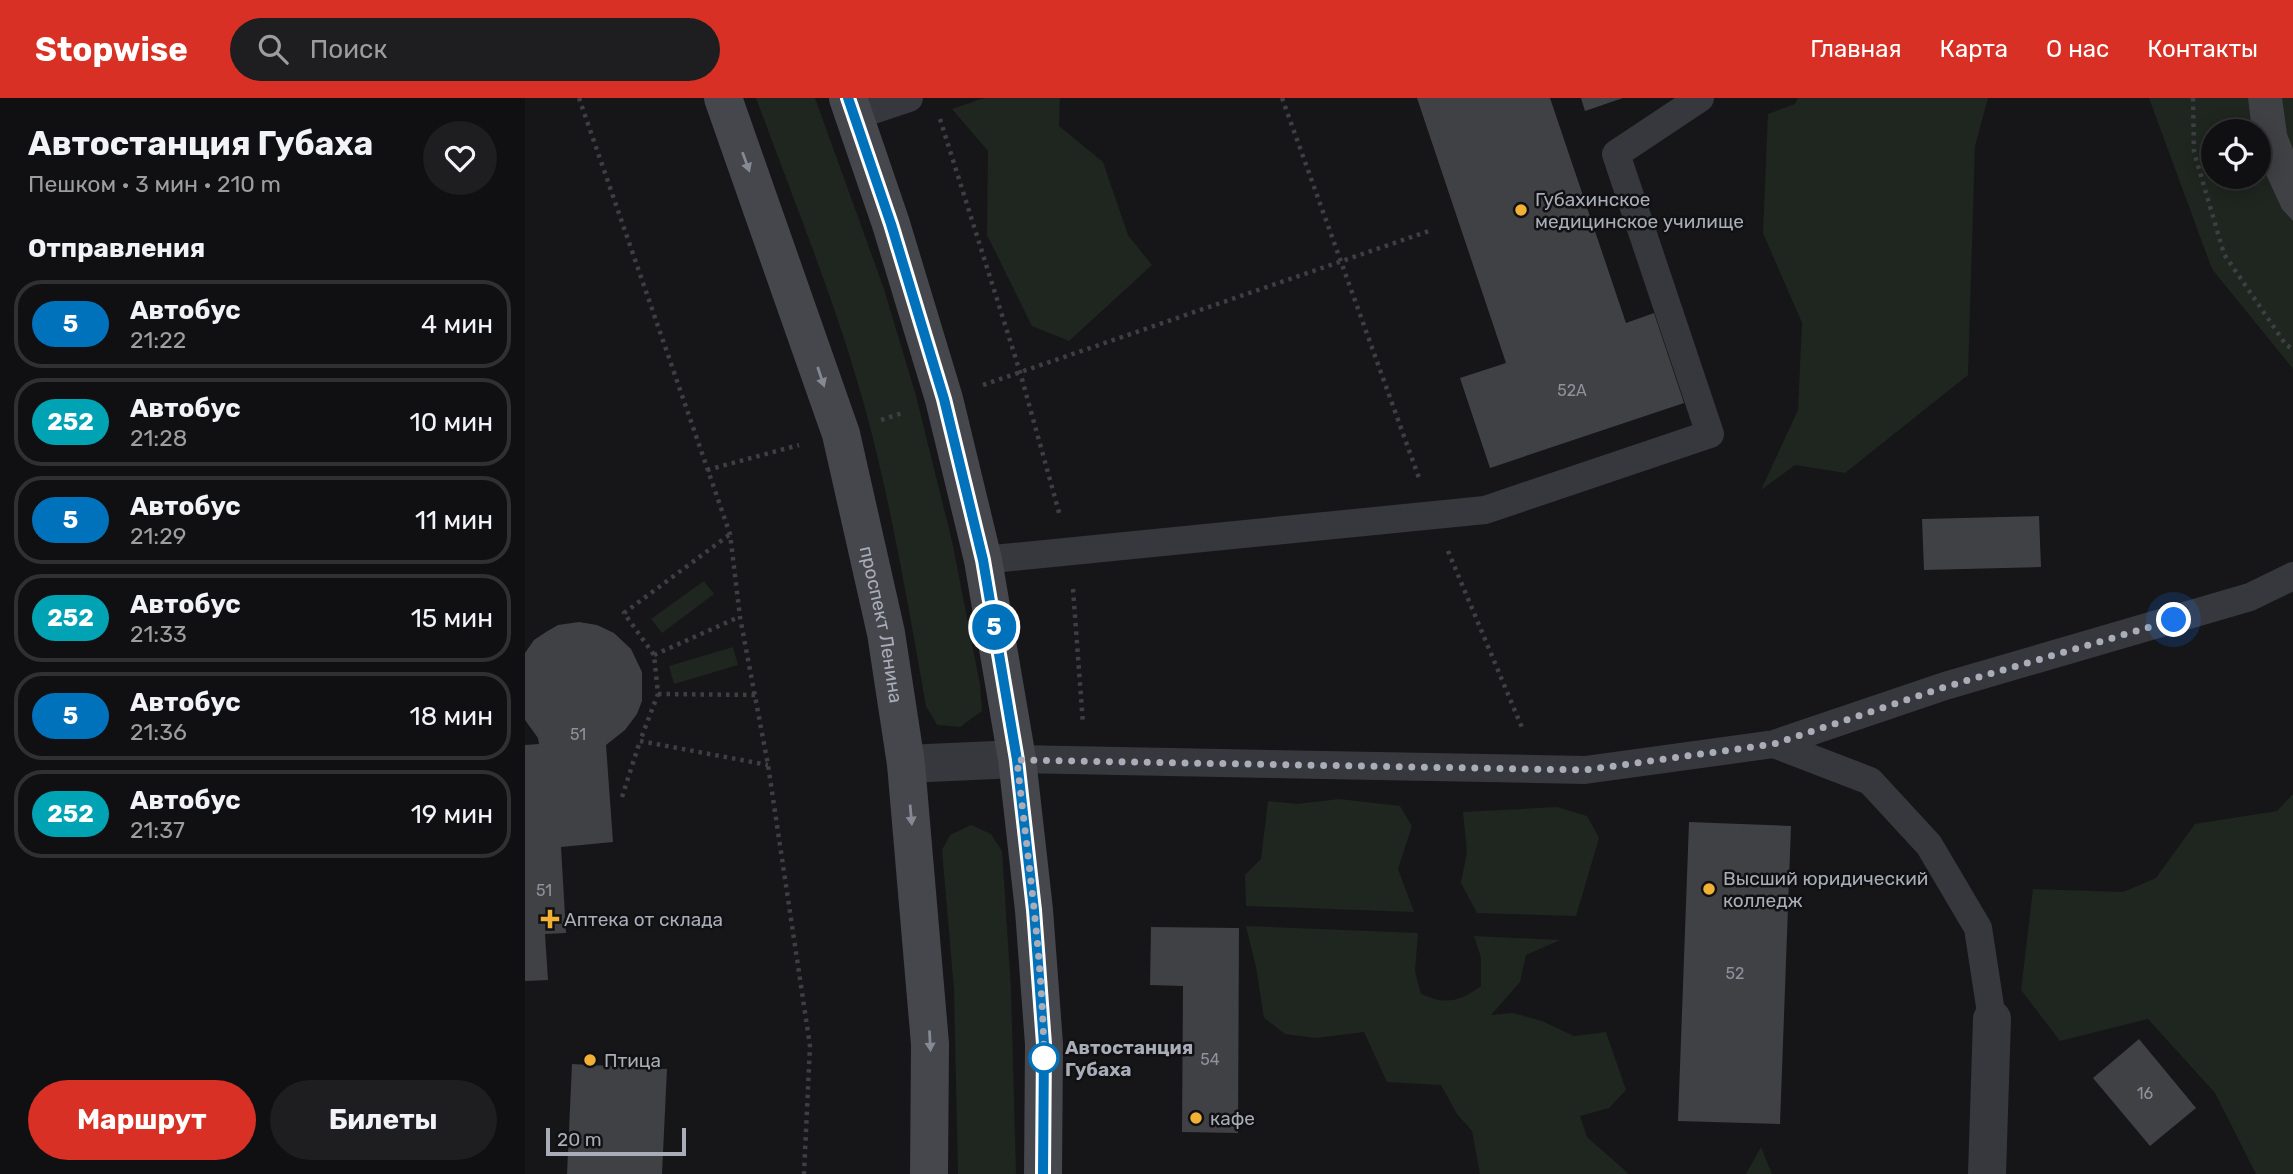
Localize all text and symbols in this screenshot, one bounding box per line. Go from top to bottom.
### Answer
search box [230,18,720,81]
text: Stopwise [35,30,188,69]
icon: search [254,30,292,68]
text: Поиск [310,34,387,65]
text: Главная [1810,35,1902,63]
text: Карта [1940,35,2008,63]
text: О нас [2046,35,2109,63]
text: Контакты [2147,35,2258,63]
map controls [2201,119,2271,189]
button: locate [2201,119,2271,189]
button: heart [423,121,497,195]
text: Автостанция Губаха [28,124,373,163]
one-way arrow [741,152,752,173]
text: Пешком · 3 мин · 210 m [28,170,281,198]
place label: Губахинское медицинское училище [1535,188,1744,233]
marker: Губахинское медицинское училище [1513,202,1529,218]
text: Отправления [28,233,205,264]
text: Автобус [130,295,241,326]
text: 4 мин [421,309,493,340]
text: 5 [63,310,78,338]
text: 21:22 [130,326,186,354]
one-way arrow [816,366,827,387]
house number: 52А [1557,381,1587,400]
text: Автобус [130,393,241,424]
text: 10 мин [410,407,493,438]
text: 252 [47,408,94,436]
text: 21:28 [130,424,187,452]
text: Автобус [130,491,241,522]
text: 11 мин [415,505,493,536]
text: 5 [63,506,78,534]
text: 21:29 [130,522,186,550]
street label: проспект Ленина [855,544,908,705]
text: Автобус [130,589,241,620]
your location [2156,602,2191,637]
text: 15 мин [411,603,493,634]
text: 252 [47,604,94,632]
line badge: 5 [971,604,1017,650]
text: 5 [986,613,1002,641]
text: 21:33 [130,620,187,648]
text: Автобус [130,687,241,718]
text: 18 мин [410,701,493,732]
text: 5 [63,702,78,730]
text: 21:36 [130,718,187,746]
house number: 51 [570,725,586,744]
text: Автобус [130,785,241,816]
text: 19 мин [411,799,493,830]
text: 252 [47,800,94,828]
one-way arrow [906,804,917,826]
text: 21:37 [130,816,185,844]
place label: Высший юридический колледж [1723,867,1928,912]
house number: 51 [536,881,552,900]
marker: Высший юридический колледж [1701,881,1717,897]
place label: Аптека от склада [564,908,723,931]
marker: Аптека от склада [542,911,558,927]
house number: 52 [1726,964,1744,983]
one-way arrow [924,1031,935,1053]
place label: Автостанция Губаха [1065,1036,1193,1081]
marker: Автостанция Губаха [1029,1043,1059,1073]
place label: Птица [604,1049,661,1072]
house number: 54 [1200,1050,1220,1069]
marker: Птица [582,1052,598,1068]
button: Маршрут [28,1080,256,1160]
button: Билеты [270,1080,497,1160]
house number: 16 [2137,1084,2154,1103]
place label: кафе [1210,1107,1255,1130]
marker: кафе [1188,1110,1204,1126]
scale bar [546,1125,686,1157]
text: 20 m [557,1128,602,1151]

